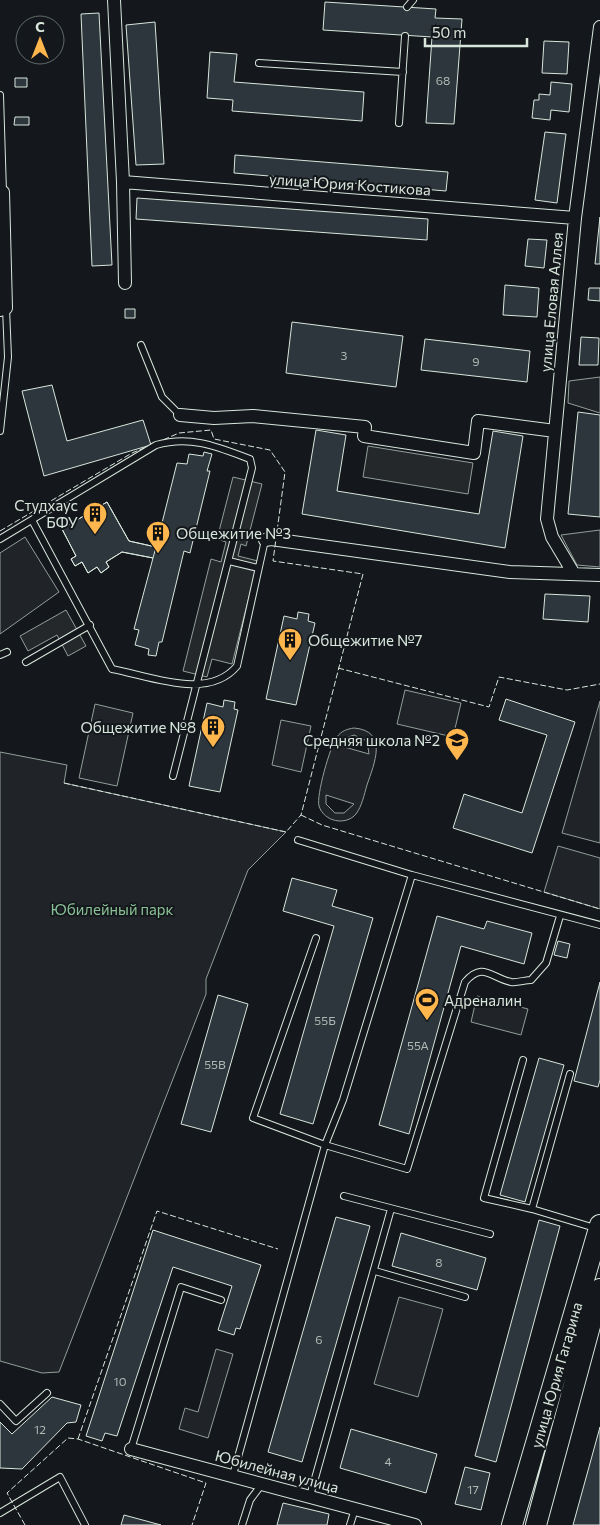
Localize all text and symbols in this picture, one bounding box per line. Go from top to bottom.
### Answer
north arrow [15,15,65,65]
scale bar [425,15,528,47]
text: С [35,18,45,35]
text: 50 m [432,23,466,41]
house number: 68 [436,73,450,87]
street label: улица Юрия Костикова [268,169,432,199]
street label: улица Еловая Аллея [536,231,566,373]
house number: 3 [341,348,348,362]
house number: 9 [472,354,480,368]
place label: Студхаус БФУ [14,496,78,531]
building icon: Студхаус БФУ [82,501,108,535]
building icon: Общежитие №3 [145,520,171,554]
place label: Общежитие №3 [176,524,291,542]
building icon: Общежитие №7 [277,627,303,661]
place label: Общежитие №7 [308,631,422,649]
building icon: Общежитие №8 [200,714,226,748]
place label: Общежитие №8 [80,718,196,736]
school or university icon: Средняя школа №2 [444,727,470,761]
place label: Средняя школа №2 [303,731,440,749]
park label: Юбилейный парк [50,900,174,918]
sports icon: Адреналин [414,987,440,1021]
place label: Адреналин [444,991,522,1009]
house number: 55Б [314,1013,336,1027]
house number: 55А [407,1038,429,1052]
house number: 55В [204,1057,226,1071]
house number: 8 [435,1255,443,1269]
street label: улица Юрия Гагарина [526,1300,586,1450]
house number: 6 [315,1332,323,1346]
house number: 10 [114,1374,127,1388]
house number: 12 [34,1422,46,1436]
street label: Юбилейная улица [213,1446,341,1496]
house number: 4 [384,1454,392,1468]
house number: 17 [467,1482,479,1496]

